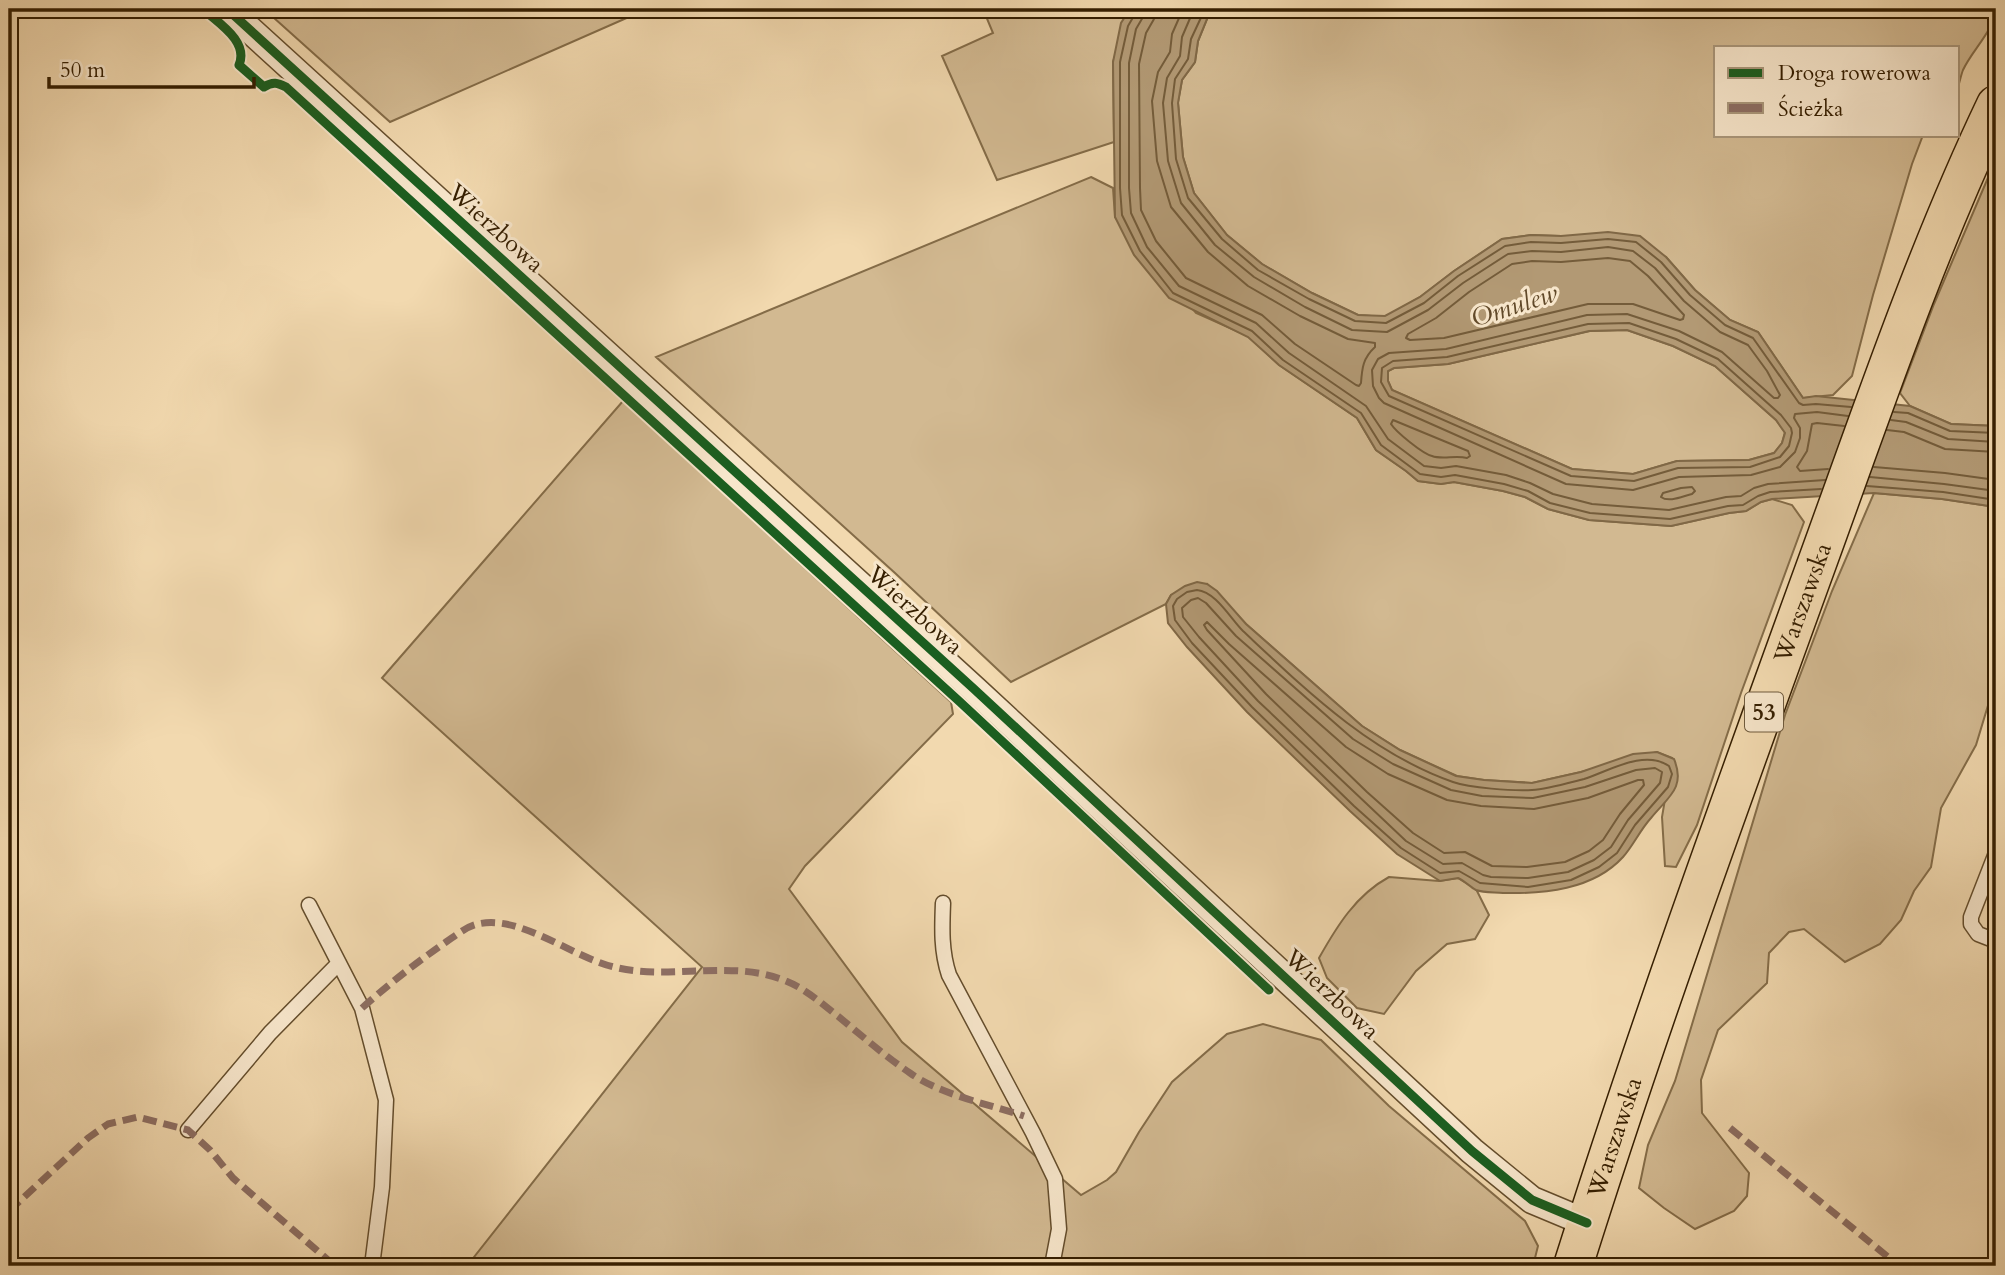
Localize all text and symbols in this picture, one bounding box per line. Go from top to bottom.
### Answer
scale bar [49,46,254,90]
legend [1714,46,1960,136]
text: 50 m [60,56,105,85]
text: Droga rowerowa [1778,59,1931,88]
text: Ścieżka [1778,94,1843,124]
street label: Wierzbowa [440,176,551,281]
water label: Omulew [1466,275,1563,336]
street label: Warszawska [1766,538,1840,668]
street label: Wierzbowa [859,558,970,663]
road number: 53 [1745,692,1783,732]
street label: Wierzbowa [1276,941,1387,1047]
street label: Warszawska [1579,1072,1651,1203]

